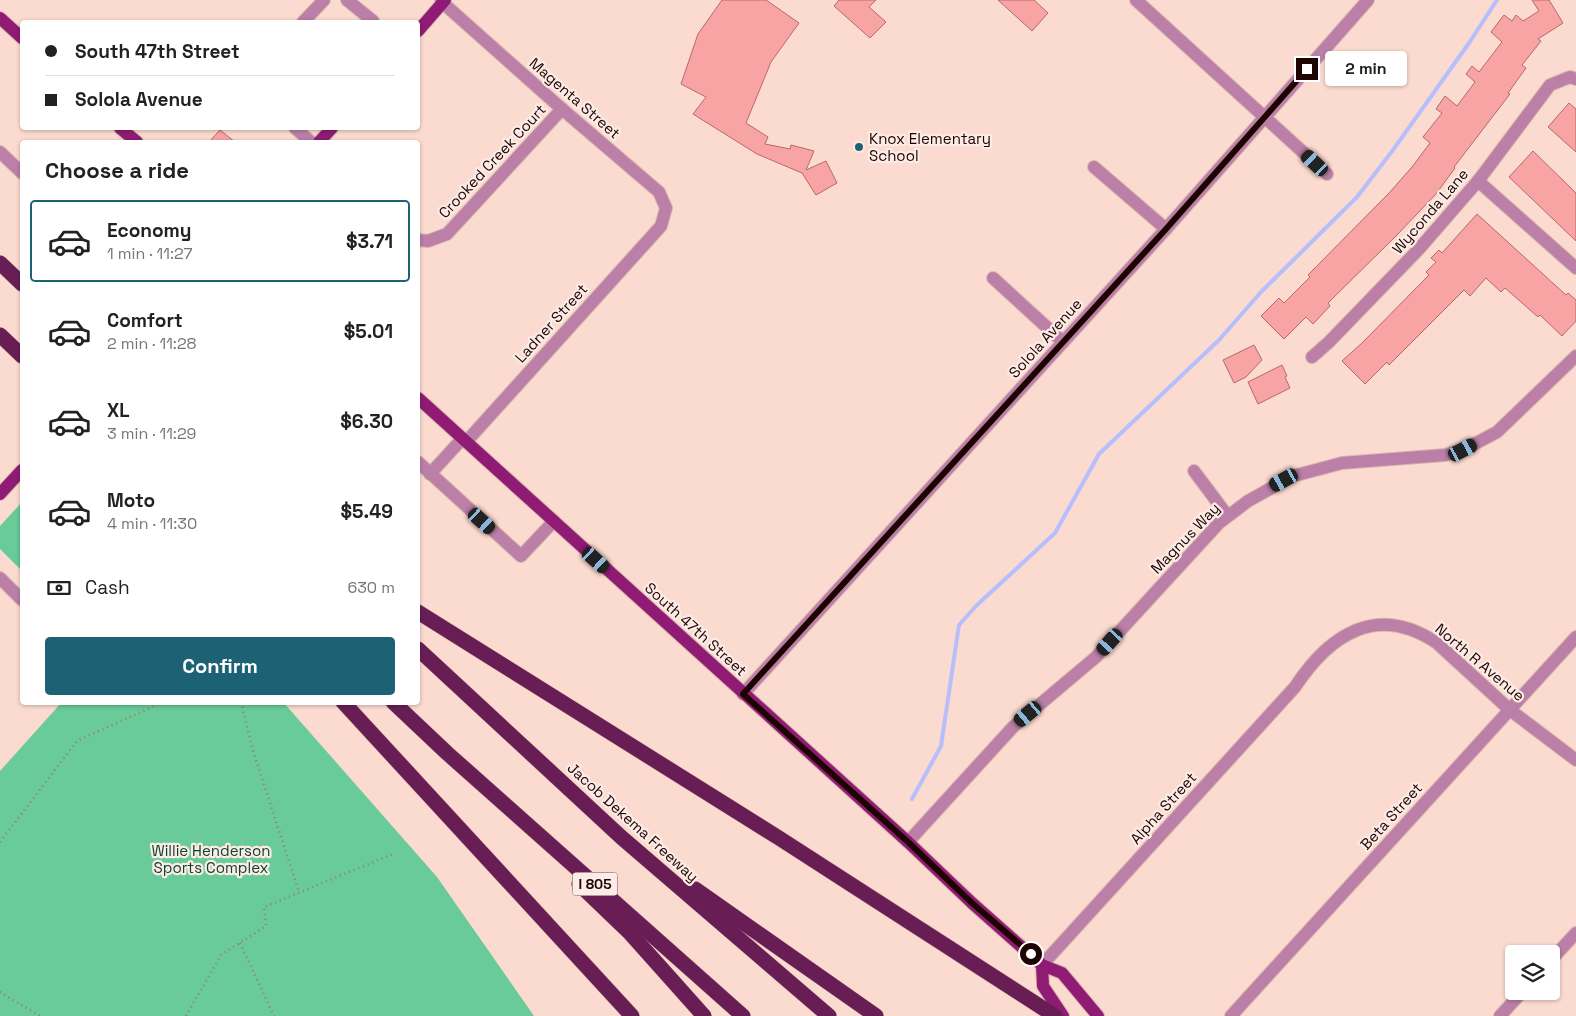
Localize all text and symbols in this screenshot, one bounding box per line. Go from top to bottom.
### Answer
text: South 47th Street [75,39,240,64]
callout: 2 min [1324,52,1407,86]
street label: Magenta Street [526,53,624,143]
route end [1296,58,1318,80]
text: 2 min [1345,58,1387,79]
text: Solola Avenue [75,87,203,112]
street label: Crooked Creek Court [434,100,550,222]
place label: Knox Elementary School [869,129,991,165]
marker: Knox Elementary School [853,141,865,153]
car [1298,147,1331,179]
text: Choose a ride [45,156,189,184]
street label: Wyconda Lane [1388,164,1472,258]
text: Economy [107,218,191,243]
icon: car [47,219,92,264]
text: $3.71 [346,229,393,254]
text: 1 min · 11:27 [107,243,192,264]
street label: Ladner Street [511,280,591,366]
street label: Solola Avenue [1004,294,1086,382]
text: Comfort [107,308,183,333]
icon: car [47,309,92,354]
text: $5.01 [344,319,393,344]
text: 2 min · 11:28 [107,333,197,354]
text: XL [107,398,130,423]
icon: car [47,399,92,444]
text: $6.30 [340,409,393,434]
text: 3 min · 11:29 [107,423,196,444]
car [1446,436,1479,464]
car [1267,466,1300,494]
text: Moto [107,488,155,513]
icon: car [47,489,92,534]
street label: Magnus Way [1146,498,1224,578]
text: $5.49 [341,499,393,524]
car [465,505,498,537]
text: 4 min · 11:30 [107,513,197,534]
car [579,544,612,576]
icon: cash [45,574,73,602]
text: Cash [85,575,130,600]
text: 630 m [347,577,395,598]
street label: South 47th Street [641,578,751,680]
street label: North R Avenue [1431,619,1529,705]
car [1094,626,1125,658]
button: Confirm [45,637,395,695]
car [1011,699,1044,729]
street label: Jacob Dekema Freeway [563,758,703,886]
street label: Alpha Street [1126,768,1200,848]
street label: Beta Street [1356,778,1426,853]
park label: Willie Henderson Sports Complex [152,841,270,877]
road number: I 805 [572,872,618,896]
route start [1020,943,1042,965]
map controls [1505,945,1560,1000]
button: layers [1505,945,1560,1000]

